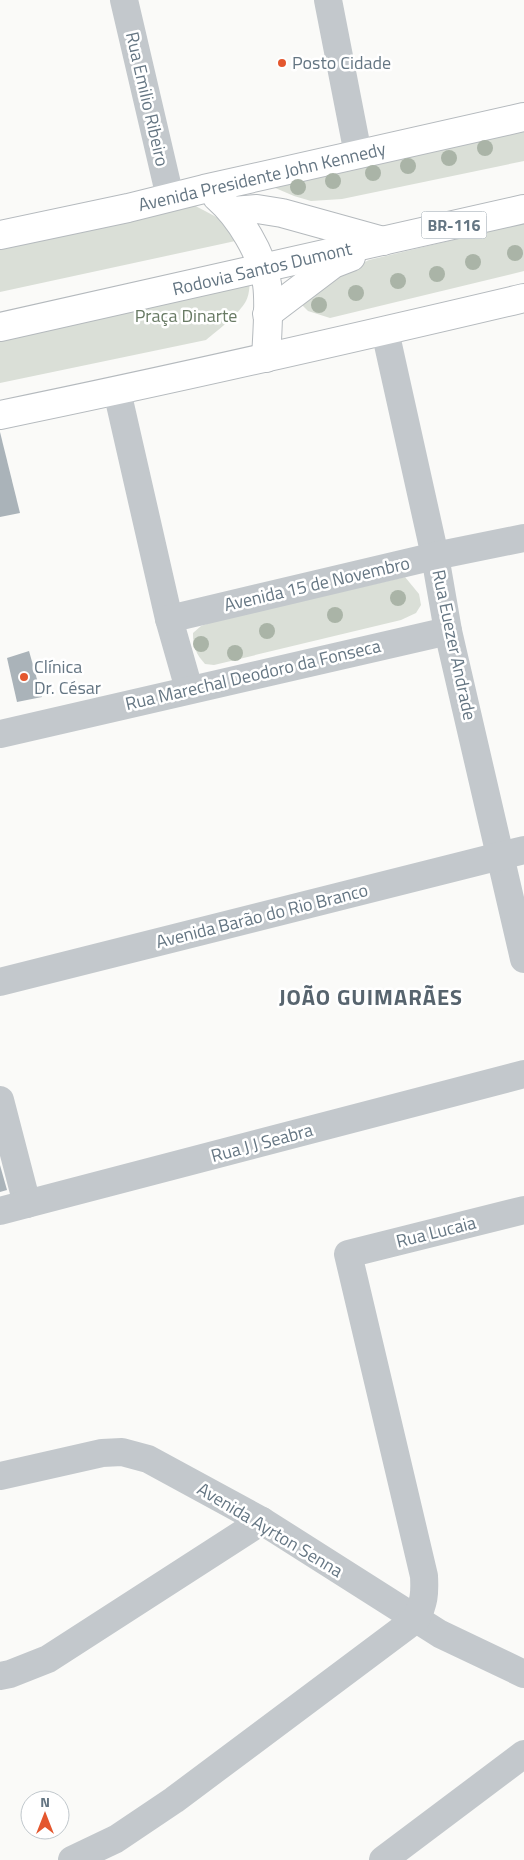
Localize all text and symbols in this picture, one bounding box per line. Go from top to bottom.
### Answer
street label: Rua Emilio Ribeiro [119,29,176,169]
place label: Posto Cidade [292,49,391,76]
marker: Posto Cidade [276,57,288,69]
street label: Avenida Presidente John Kennedy [135,135,389,218]
road number: BR-116 [422,212,486,238]
street label: Rodovia Santos Dumont [170,235,355,302]
park label: Praça Dinarte [135,302,237,329]
street label: Avenida 15 de Novembro [221,549,412,618]
street label: Rua Euezer Andrade [425,567,484,723]
street label: Rua Marechal Deodoro da Fonseca [123,632,383,717]
place label: Clínica Dr. César [34,653,101,701]
marker: Clínica Dr. César [18,671,30,683]
street label: Avenida Barão do Rio Branco [153,876,371,955]
district label: JOÃO GUIMARÃES [279,980,463,1014]
street label: Rua J J Seabra [208,1116,316,1169]
street label: Rua Lucaia [393,1209,479,1254]
street label: Avenida Ayrton Senna [192,1475,348,1584]
north arrow [20,1790,70,1840]
text: N [40,1791,50,1812]

